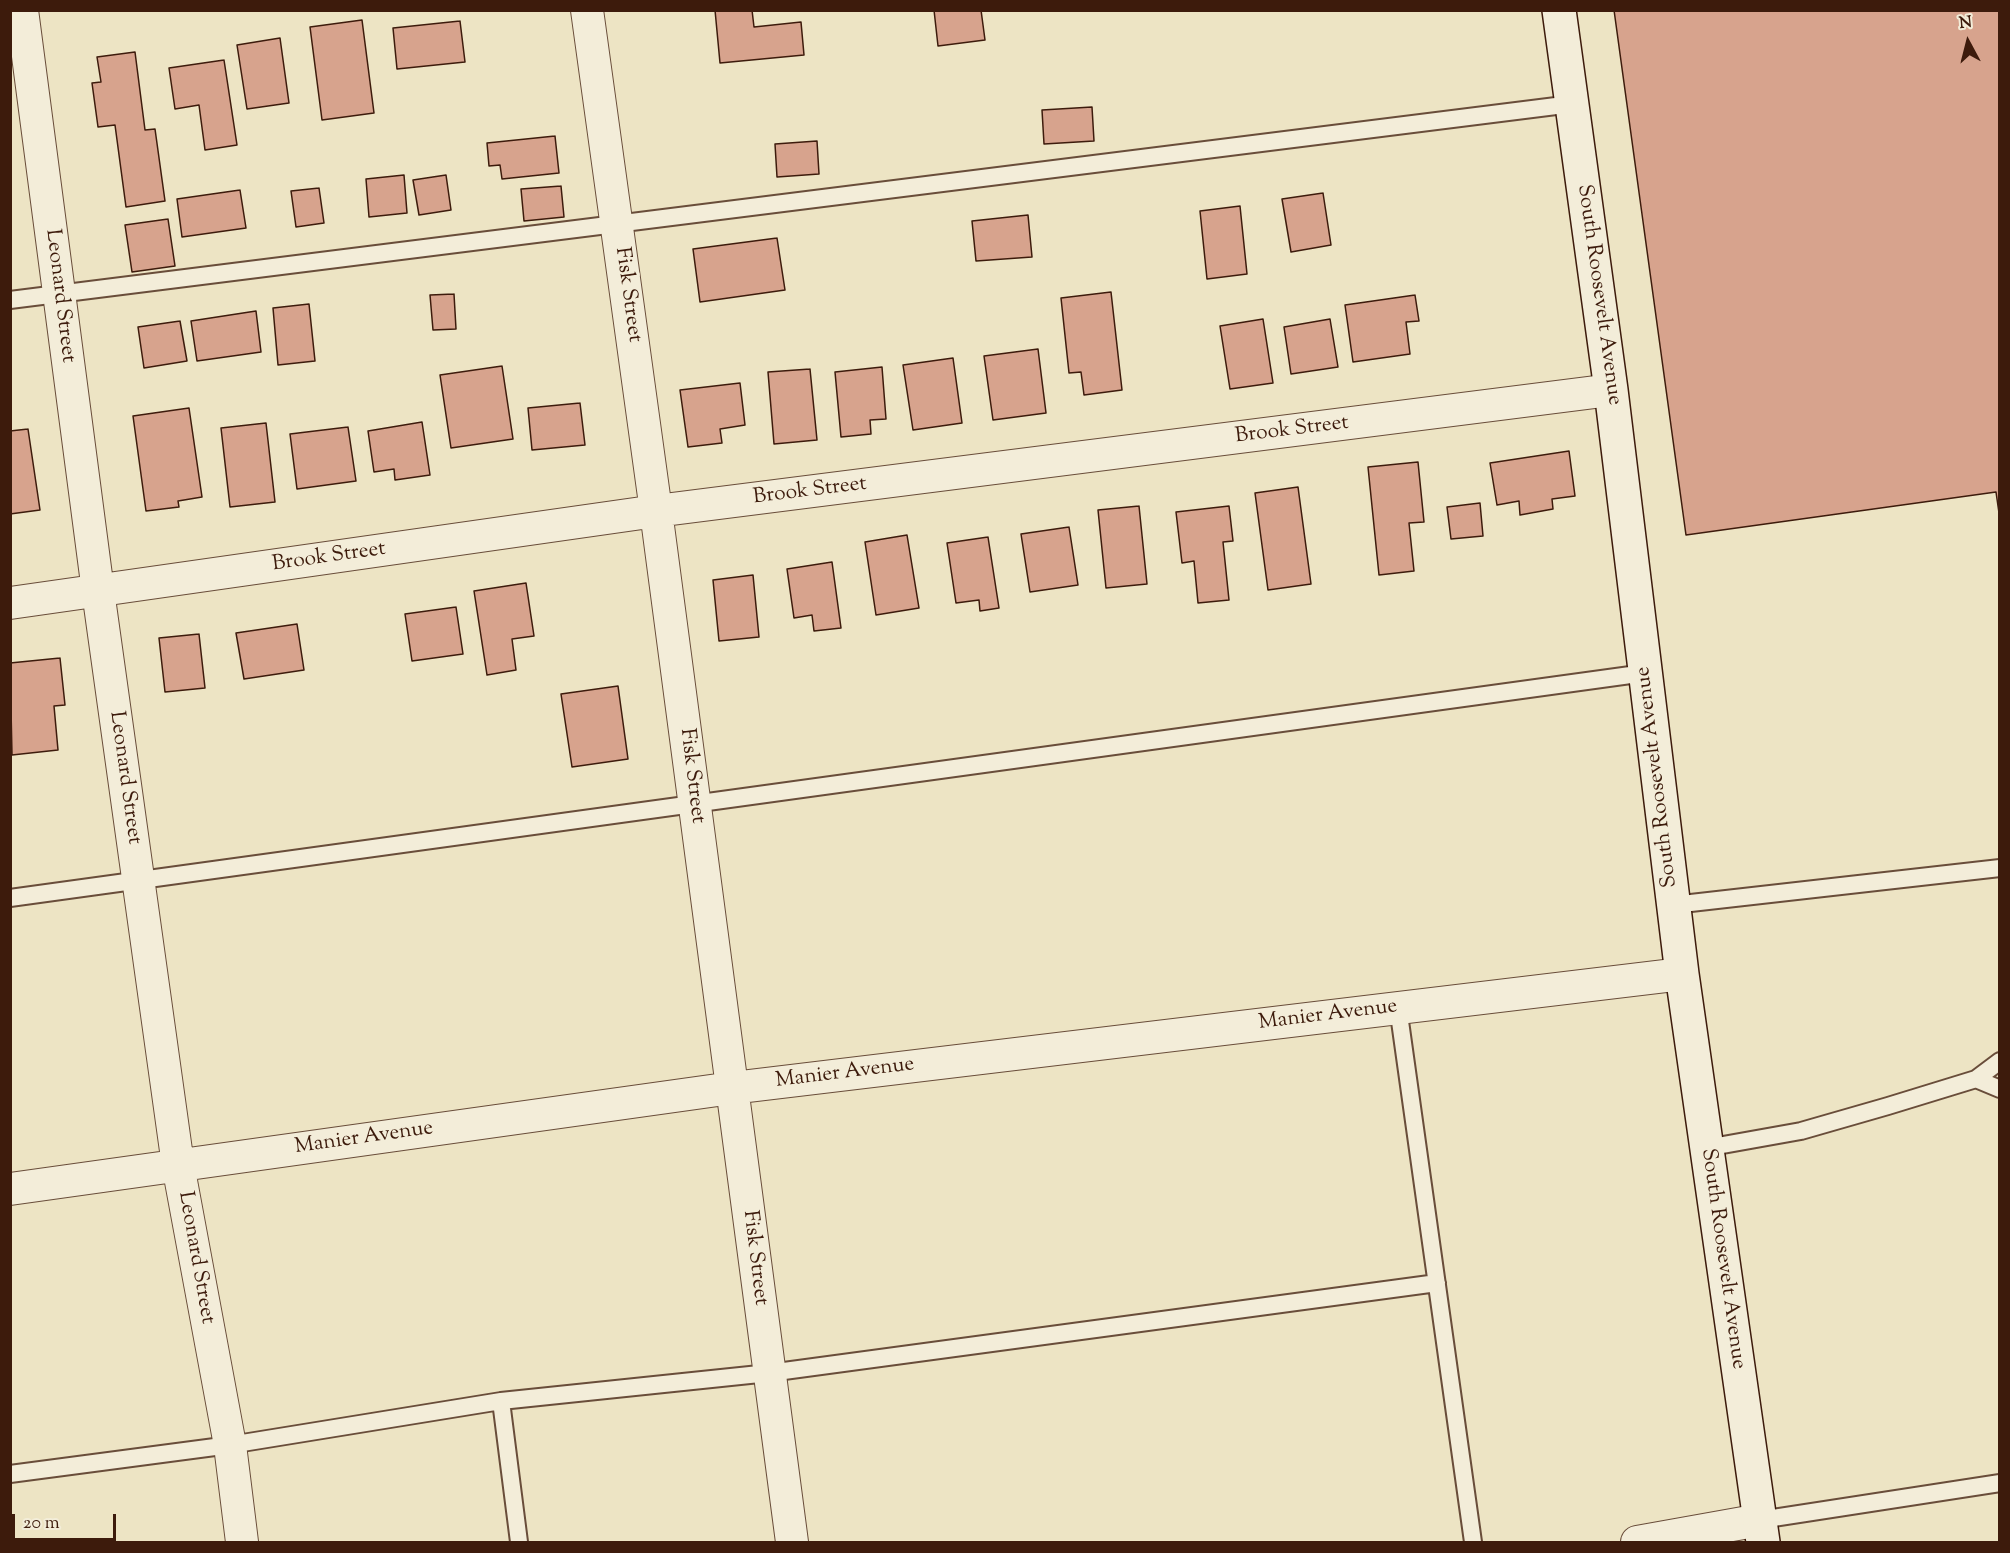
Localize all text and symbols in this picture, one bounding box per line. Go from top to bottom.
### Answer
text: N [1958,11,1973,36]
north arrow [1938,12,1998,72]
street label: South Roosevelt Avenue [1570,183,1626,407]
street label: Leonard Street [38,228,80,364]
street label: Fisk Street [608,246,646,344]
street label: Brook Street [1234,412,1350,450]
street label: Brook Street [752,473,868,511]
street label: Brook Street [271,538,387,578]
street label: South Roosevelt Avenue [1632,665,1684,889]
street label: Leonard Street [102,710,146,846]
street label: Fisk Street [673,727,709,825]
street label: Manier Avenue [1257,995,1399,1037]
street label: Manier Avenue [774,1053,916,1095]
street label: Manier Avenue [293,1117,435,1161]
street label: South Roosevelt Avenue [1694,1147,1750,1371]
street label: Leonard Street [171,1190,219,1326]
street label: Fisk Street [736,1209,772,1307]
scale bar [15,1502,118,1540]
text: 20 m [23,1511,60,1537]

